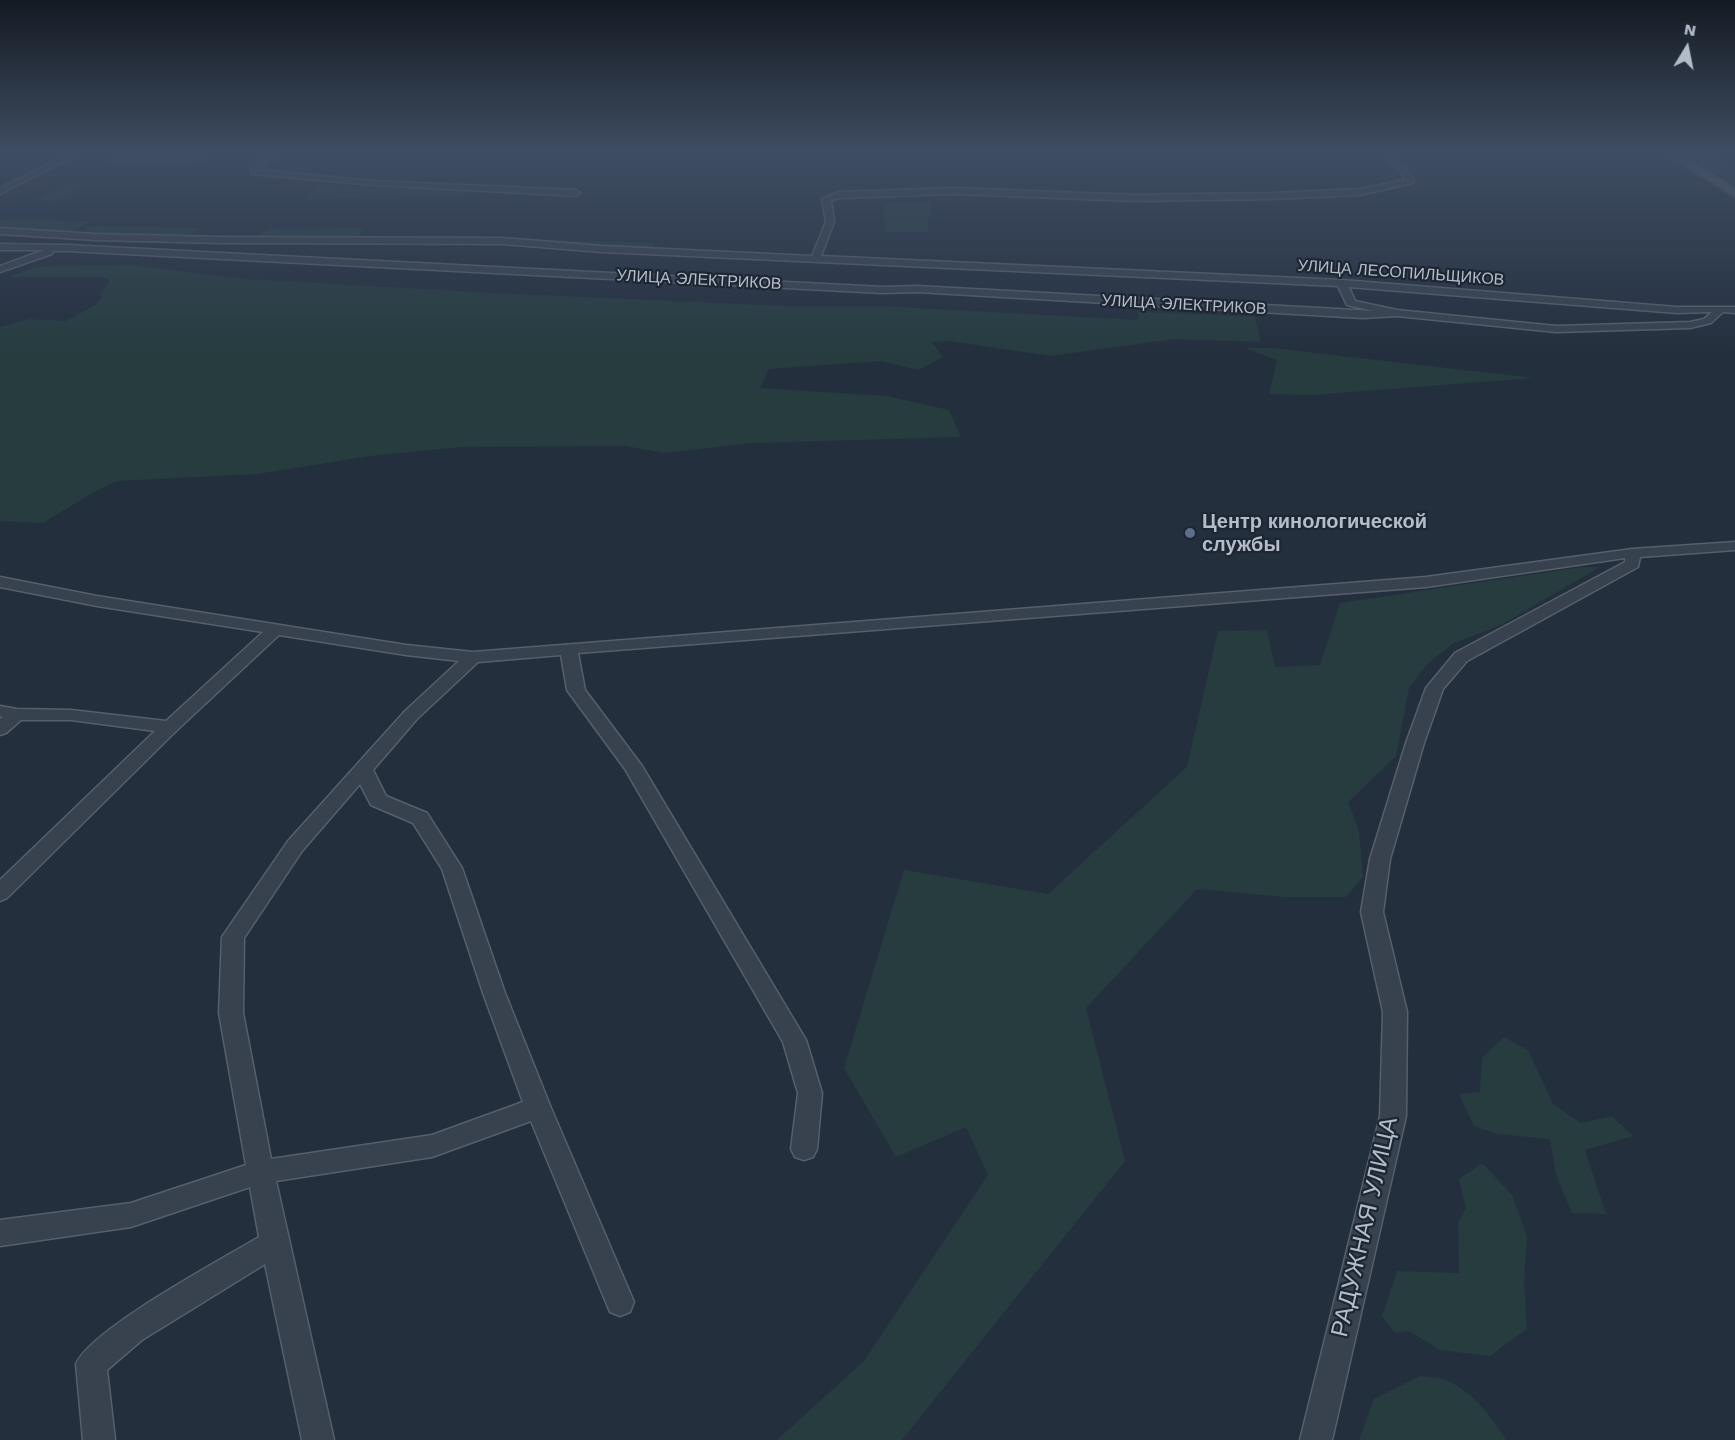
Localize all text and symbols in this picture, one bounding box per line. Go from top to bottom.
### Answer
north arrow [1657,18,1717,78]
text: N [1683,19,1698,40]
street label: УЛИЦА ЛЕСОПИЛЬЩИКОВ [1297,256,1505,290]
street label: УЛИЦА ЭЛЕКТРИКОВ [616,266,782,294]
street label: УЛИЦА ЭЛЕКТРИКОВ [1101,291,1267,319]
place label: Центр кинологической службы [1202,510,1427,557]
marker: Центр кинологической службы [1183,526,1197,540]
street label: РАДУЖНАЯ УЛИЦА [1326,1114,1404,1340]

